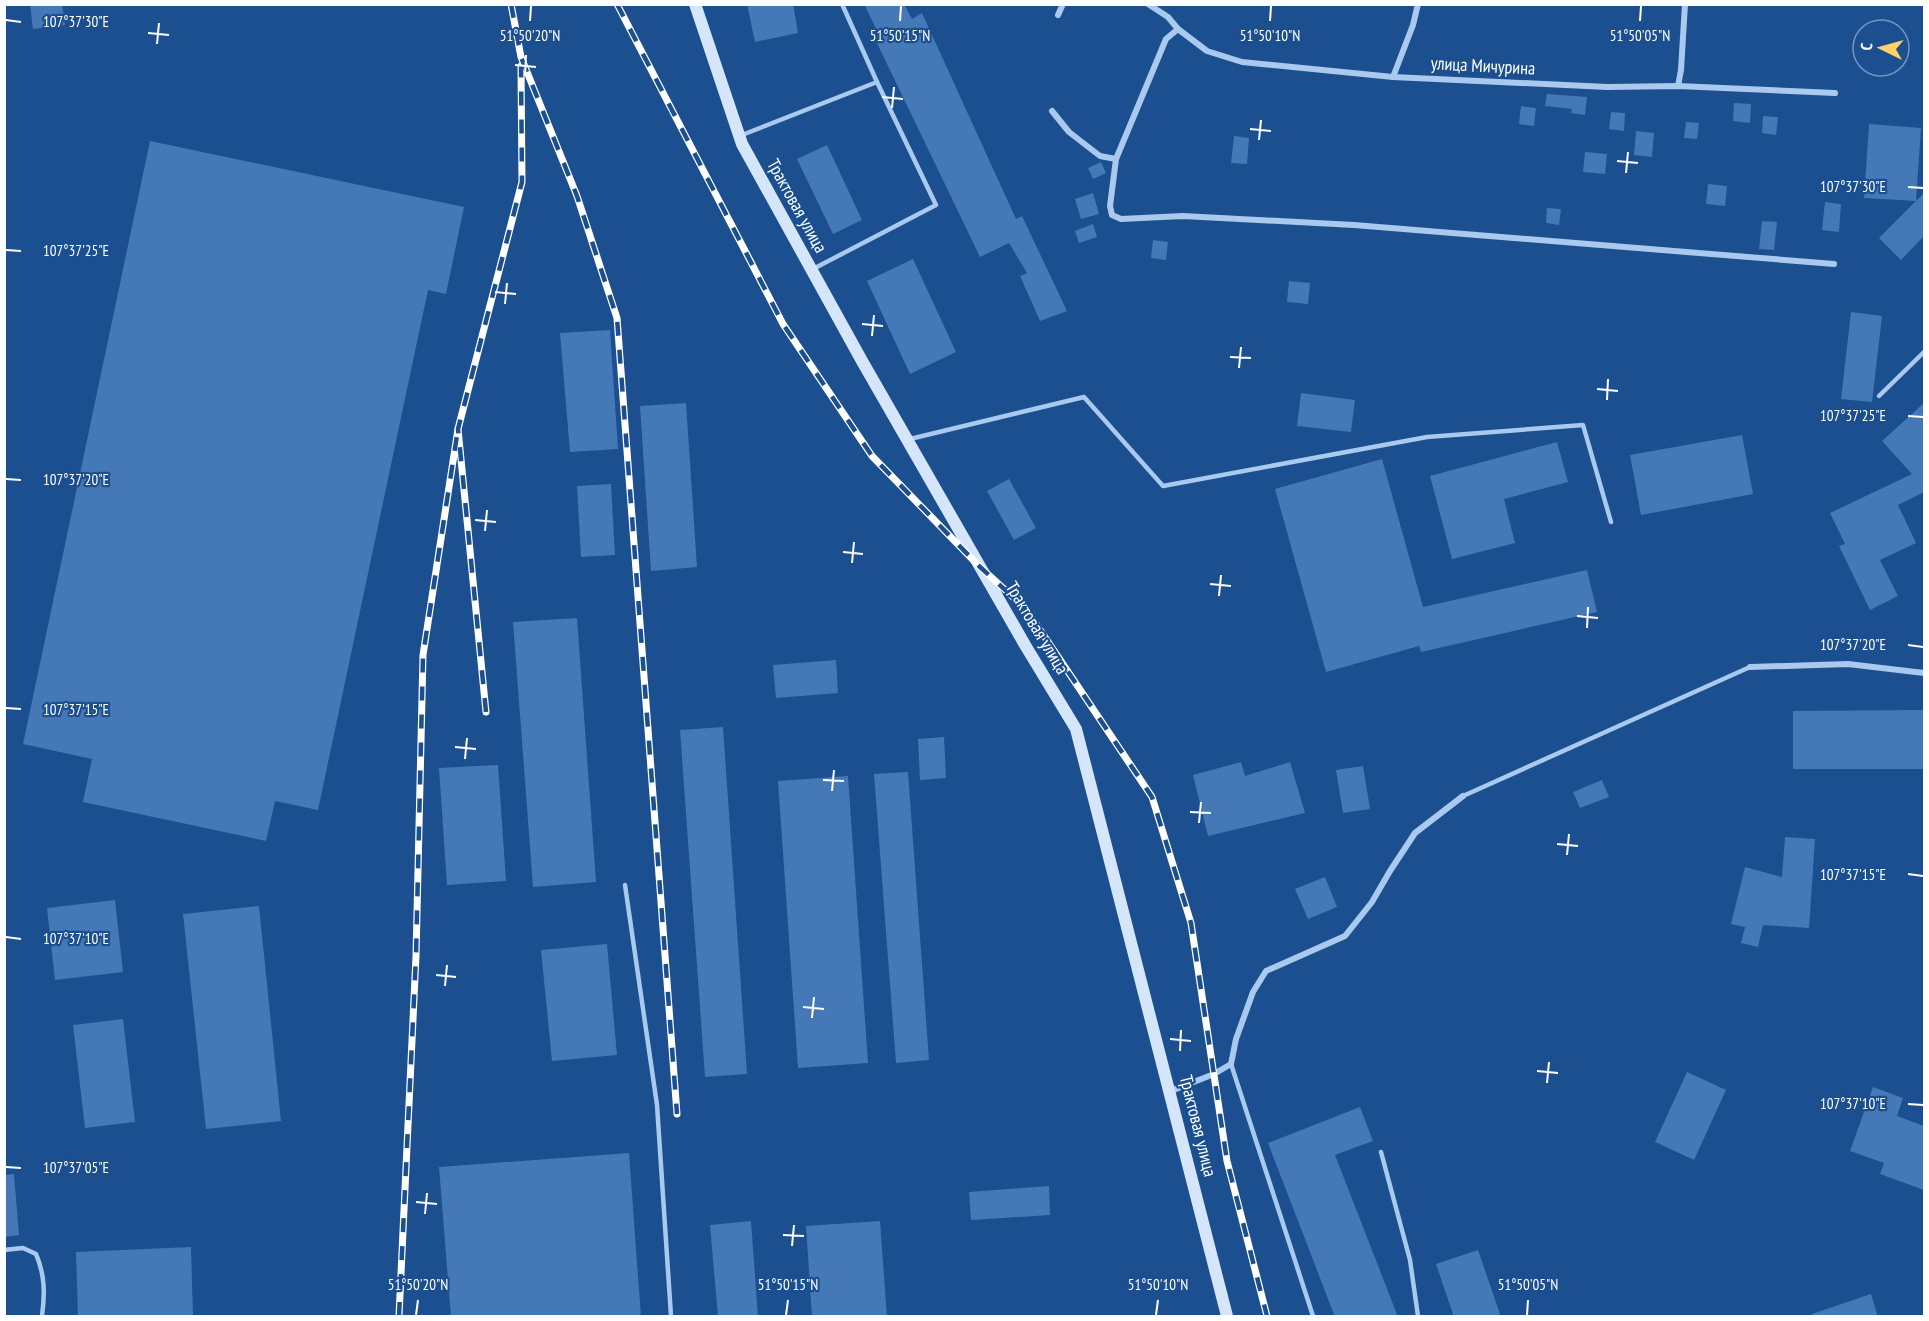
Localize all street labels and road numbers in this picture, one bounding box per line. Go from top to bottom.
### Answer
street label: улица Мичурина [1430,51,1536,80]
street label: Трактовая улица [762,155,833,257]
street label: Трактовая улица [1001,577,1074,678]
street label: Трактовая улица [1175,1073,1222,1179]

